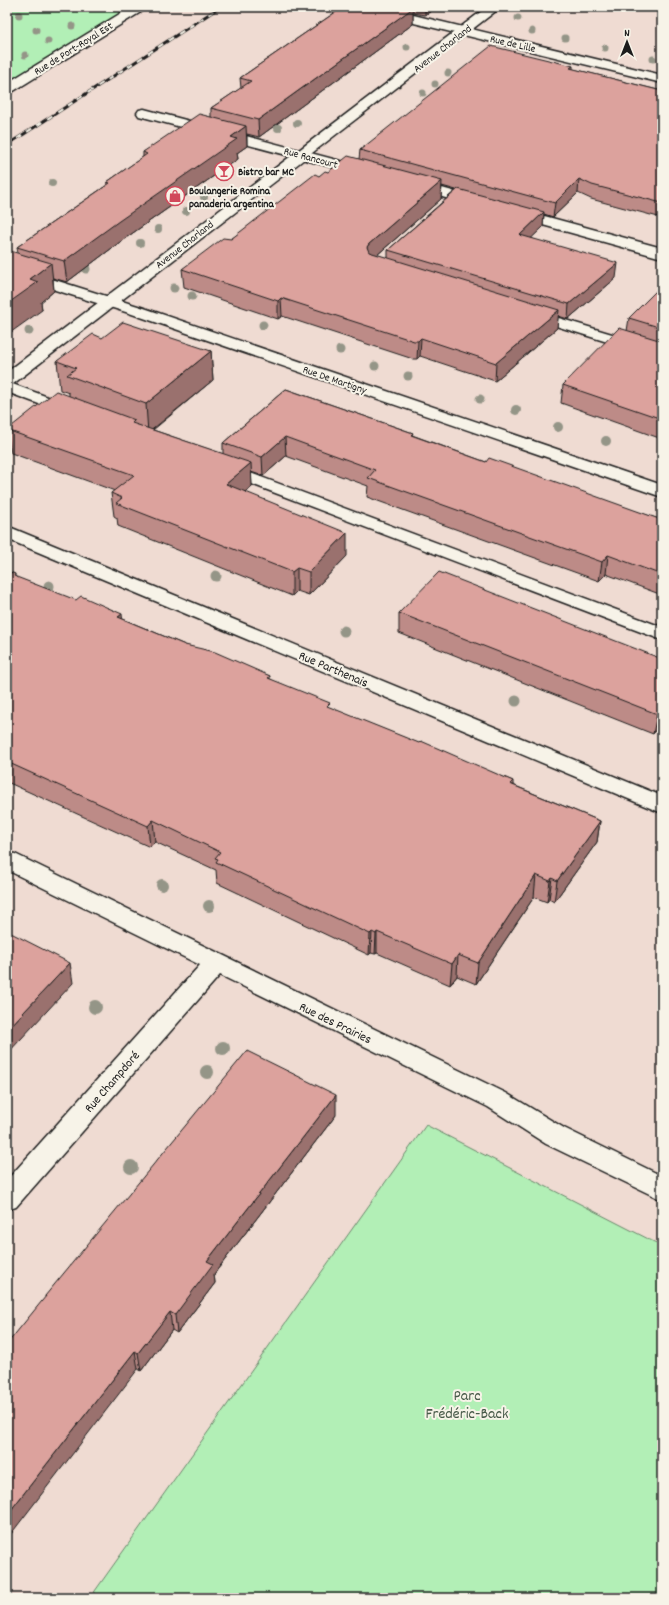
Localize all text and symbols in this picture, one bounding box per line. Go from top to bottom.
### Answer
street label: Rue de Port-Royal Est [31,19,117,80]
street label: Avenue Charland [411,22,476,78]
north arrow [607,22,647,62]
text: N [624,26,630,42]
street label: Rue de Lille [488,32,537,58]
street label: Rue Rancourt [282,144,339,174]
bar icon: Bistro bar MC [213,160,235,182]
place label: Bistro bar MC [238,165,294,181]
place label: Boulangerie Romina panaderia argentina [189,184,274,213]
shop icon: Boulangerie Romina panaderia argentina [164,185,186,207]
street label: Avenue Charland [153,218,218,274]
street label: Rue De Martigny [300,362,369,399]
street label: Rue Parthenais [295,647,371,693]
street label: Rue des Prairies [295,999,374,1050]
street label: Rue Champdoré [81,1047,145,1118]
park label: Parc Frédéric-Back [425,1385,509,1426]

